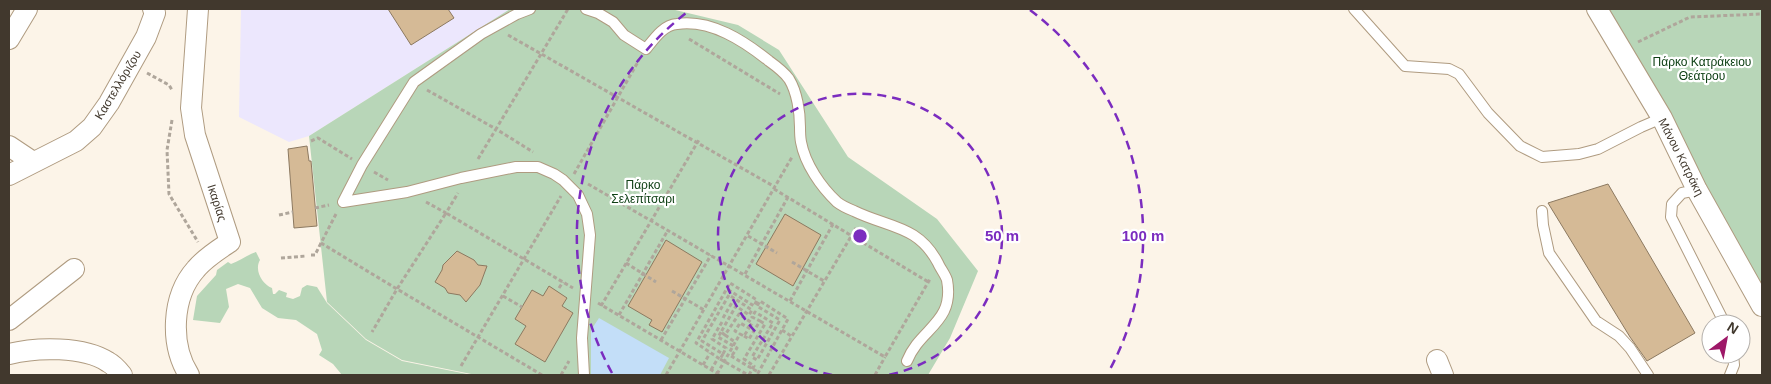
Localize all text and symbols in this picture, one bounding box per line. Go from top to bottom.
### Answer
street label: Καστελλόριζου [92,48,144,122]
park label: Πάρκο Κατράκειου Θεάτρου [1653,55,1751,83]
street label: Μάνου Κατράκη [1655,116,1707,198]
park label: Πάρκο Σελεπίτσαρι [611,178,675,206]
street label: Ικαρίας [204,183,230,224]
centre of rings [851,227,869,245]
text: 50 m [985,227,1019,244]
text: 100 m [1122,227,1164,244]
north arrow [1701,314,1751,364]
text: N [1724,319,1741,337]

